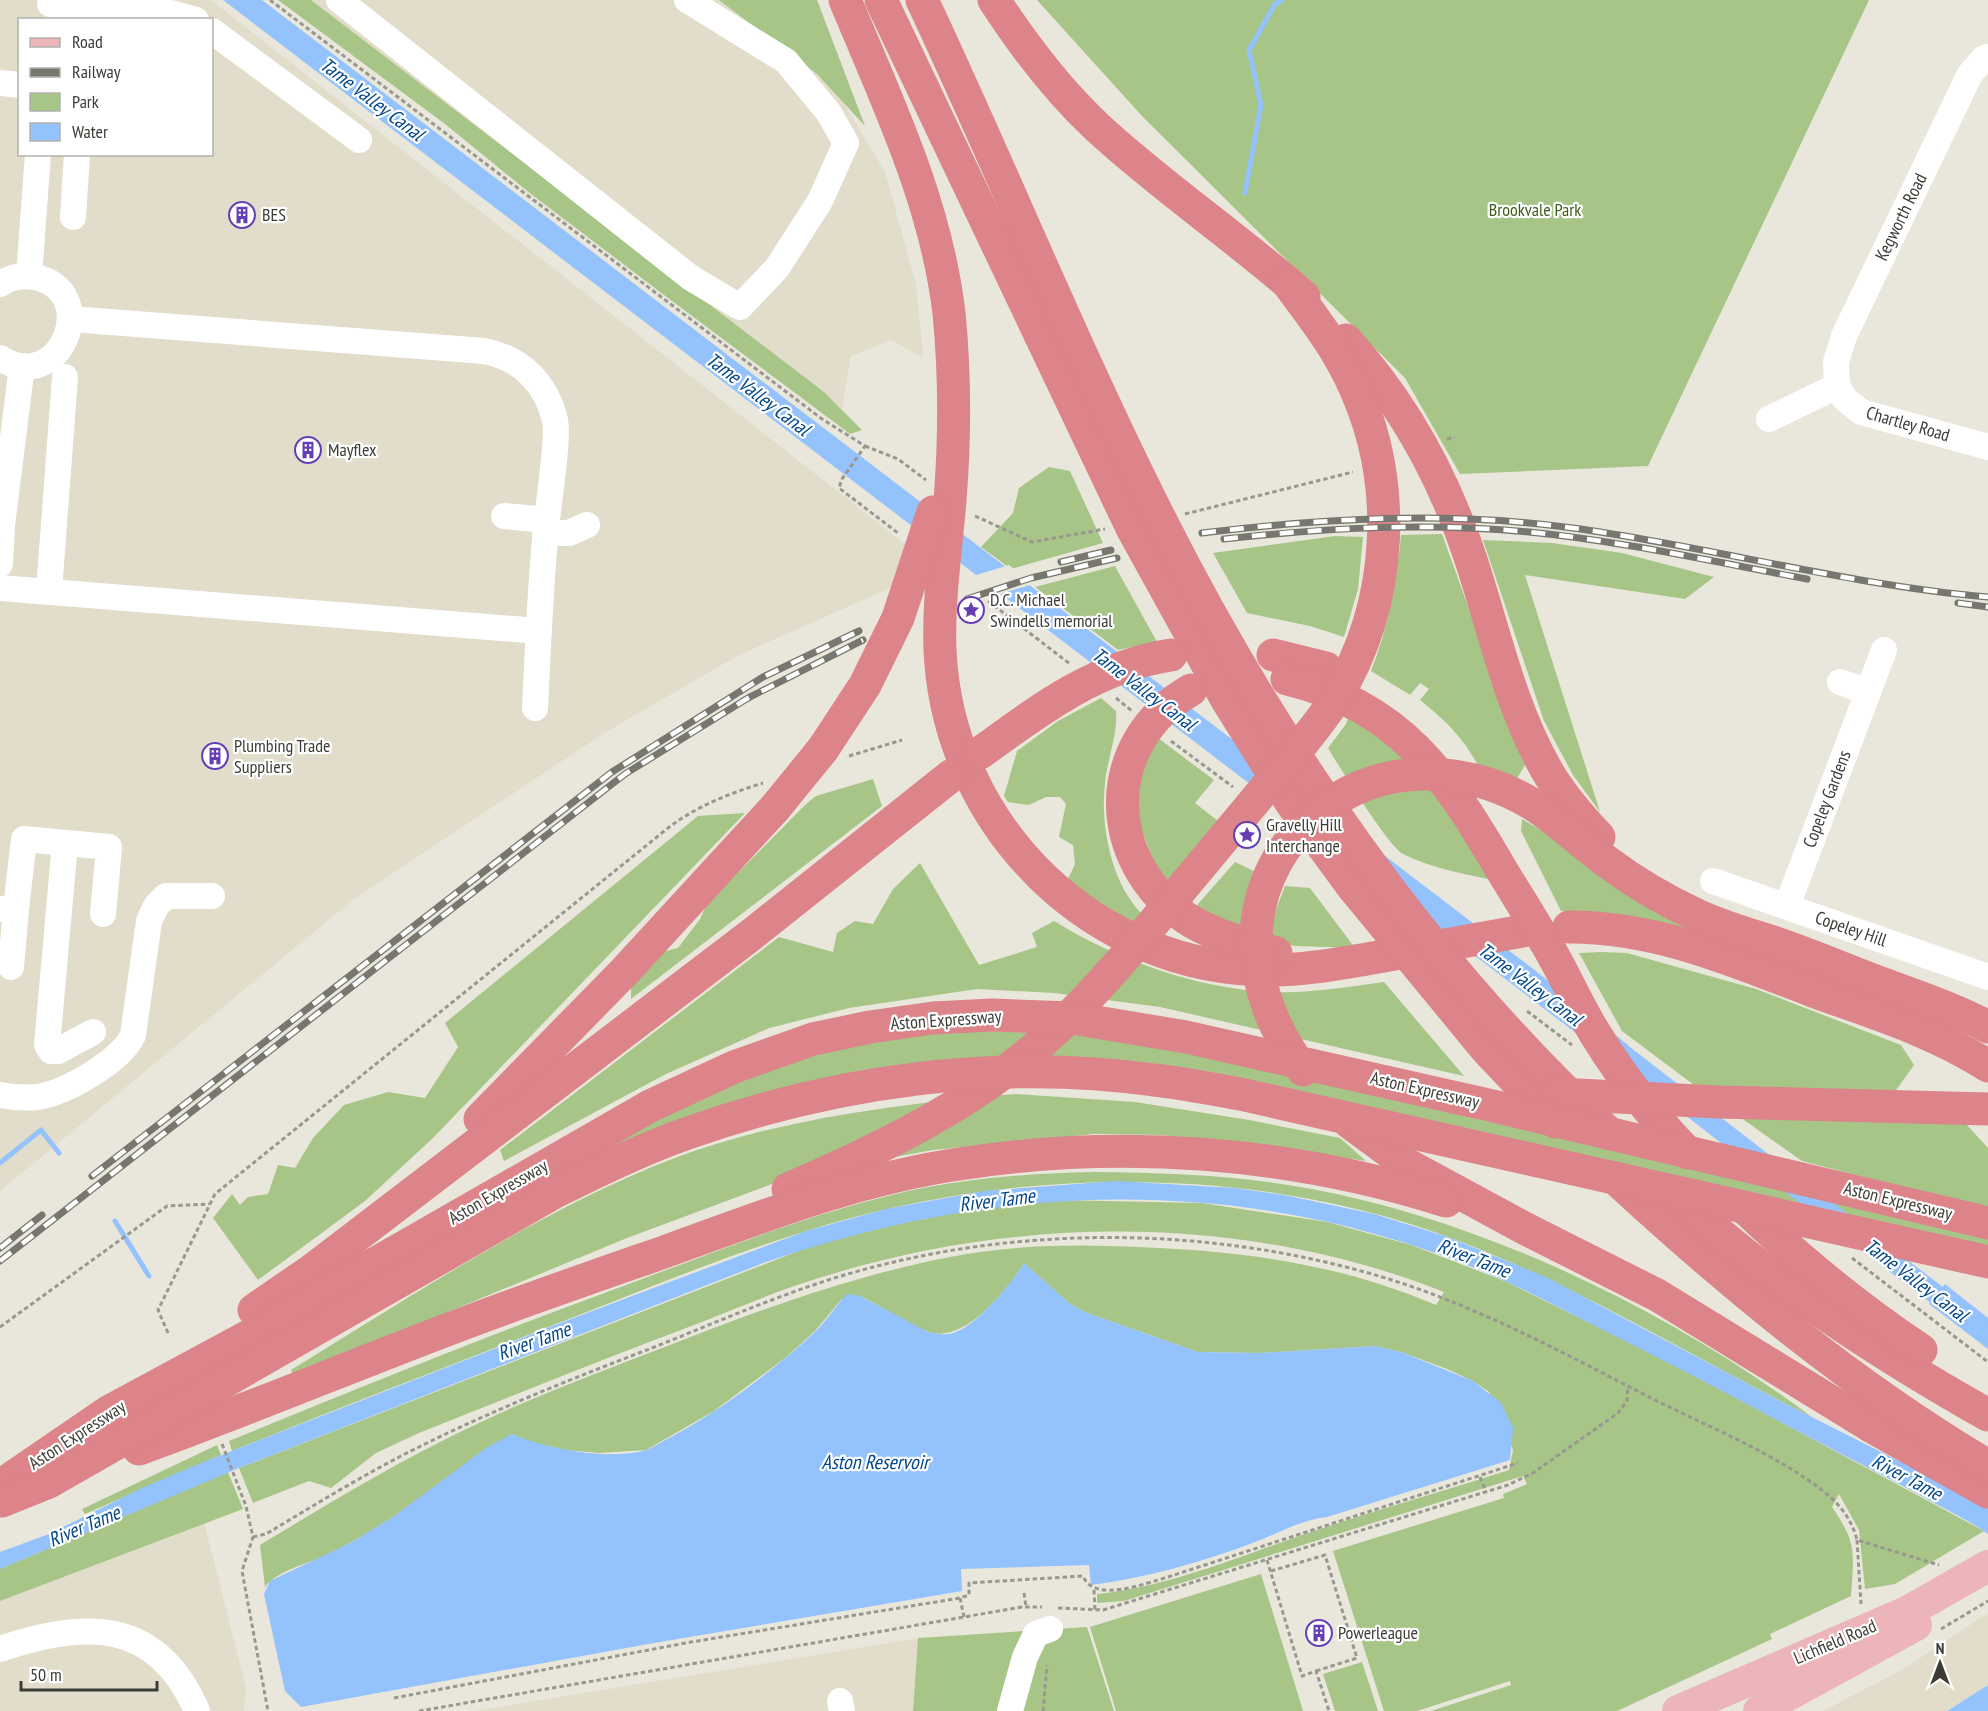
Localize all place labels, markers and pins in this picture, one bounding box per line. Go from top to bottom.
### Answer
building icon: BES [227,200,257,230]
place label: BES [262,203,286,226]
building icon: Mayflex [293,435,323,465]
place label: Mayflex [328,438,377,461]
place label: D.C. Michael Swindells memorial [990,588,1113,632]
place icon: D.C. Michael Swindells memorial [956,595,986,625]
place label: Plumbing Trade Suppliers [234,734,330,778]
building icon: Plumbing Trade Suppliers [200,741,230,771]
place label: Gravelly Hill Interchange [1266,813,1343,857]
place icon: Gravelly Hill Interchange [1232,820,1262,850]
building icon: Powerleague [1304,1618,1334,1648]
place label: Powerleague [1338,1621,1418,1644]

